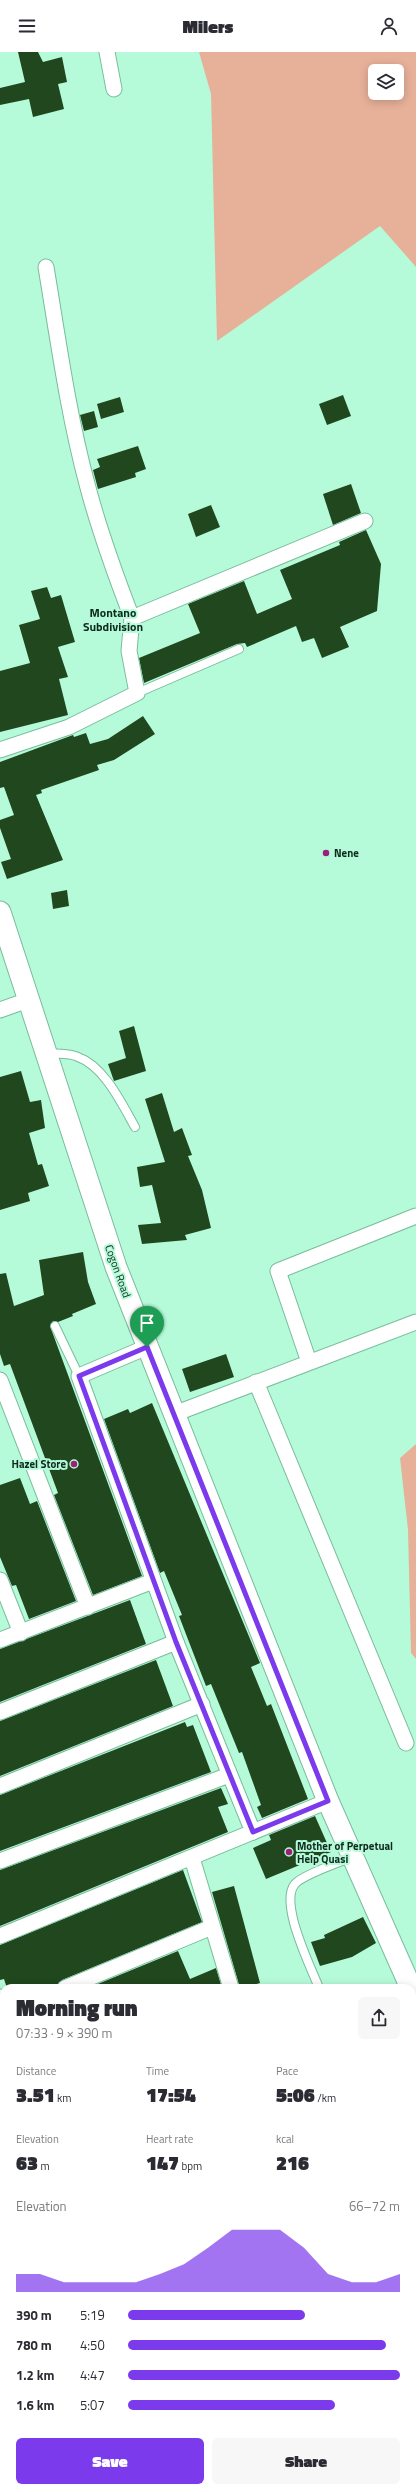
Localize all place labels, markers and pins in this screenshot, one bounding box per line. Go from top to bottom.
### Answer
place label: Nene [334,845,359,861]
marker: Nene [321,848,331,858]
pin [130,1306,164,1347]
place label: Hazel Store [11,1456,66,1472]
marker: Hazel Store [69,1459,79,1469]
place label: Mother of Perpetual Help Quasi [297,1838,393,1867]
marker: Mother of Perpetual Help Quasi [284,1847,294,1857]

